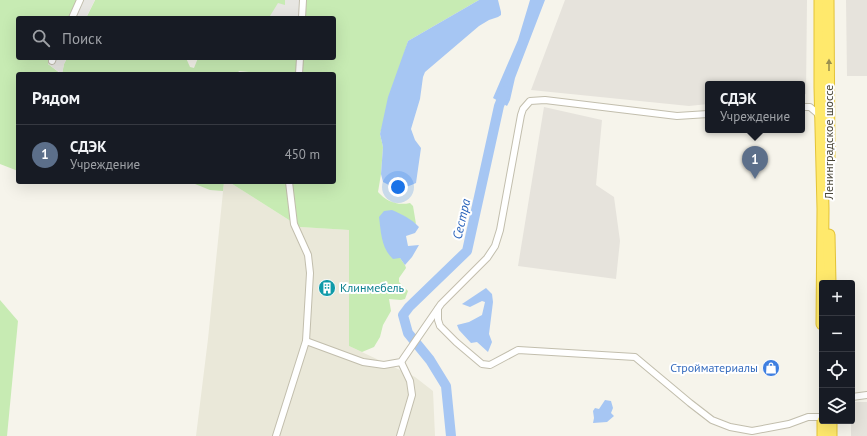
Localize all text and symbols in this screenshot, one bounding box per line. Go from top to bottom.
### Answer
search box [16,16,336,60]
icon: search [30,27,52,49]
text: Поиск [62,29,102,48]
one-way arrow [826,58,832,71]
popup [705,81,805,133]
street label: Ленинградское шоссе [821,85,836,200]
text: Рядом [32,87,80,109]
text: СДЭК [720,89,756,108]
text: Учреждение [720,108,790,125]
text: СДЭК [70,137,107,156]
text: 1 [41,146,49,163]
text: 450 m [285,146,320,163]
pin: 1 [742,146,768,179]
text: Учреждение [70,156,140,173]
your location [388,177,408,197]
water label: Сестра [449,197,475,241]
building icon: Клинмебель [317,278,337,298]
place label: Клинмебель [340,280,405,295]
map controls [819,280,855,424]
button: + [819,280,855,316]
button: − [819,316,855,352]
button: locate [819,352,855,388]
shop icon: Стройматериалы [761,358,781,378]
place label: Стройматериалы [670,360,758,375]
button: layers [819,388,855,424]

